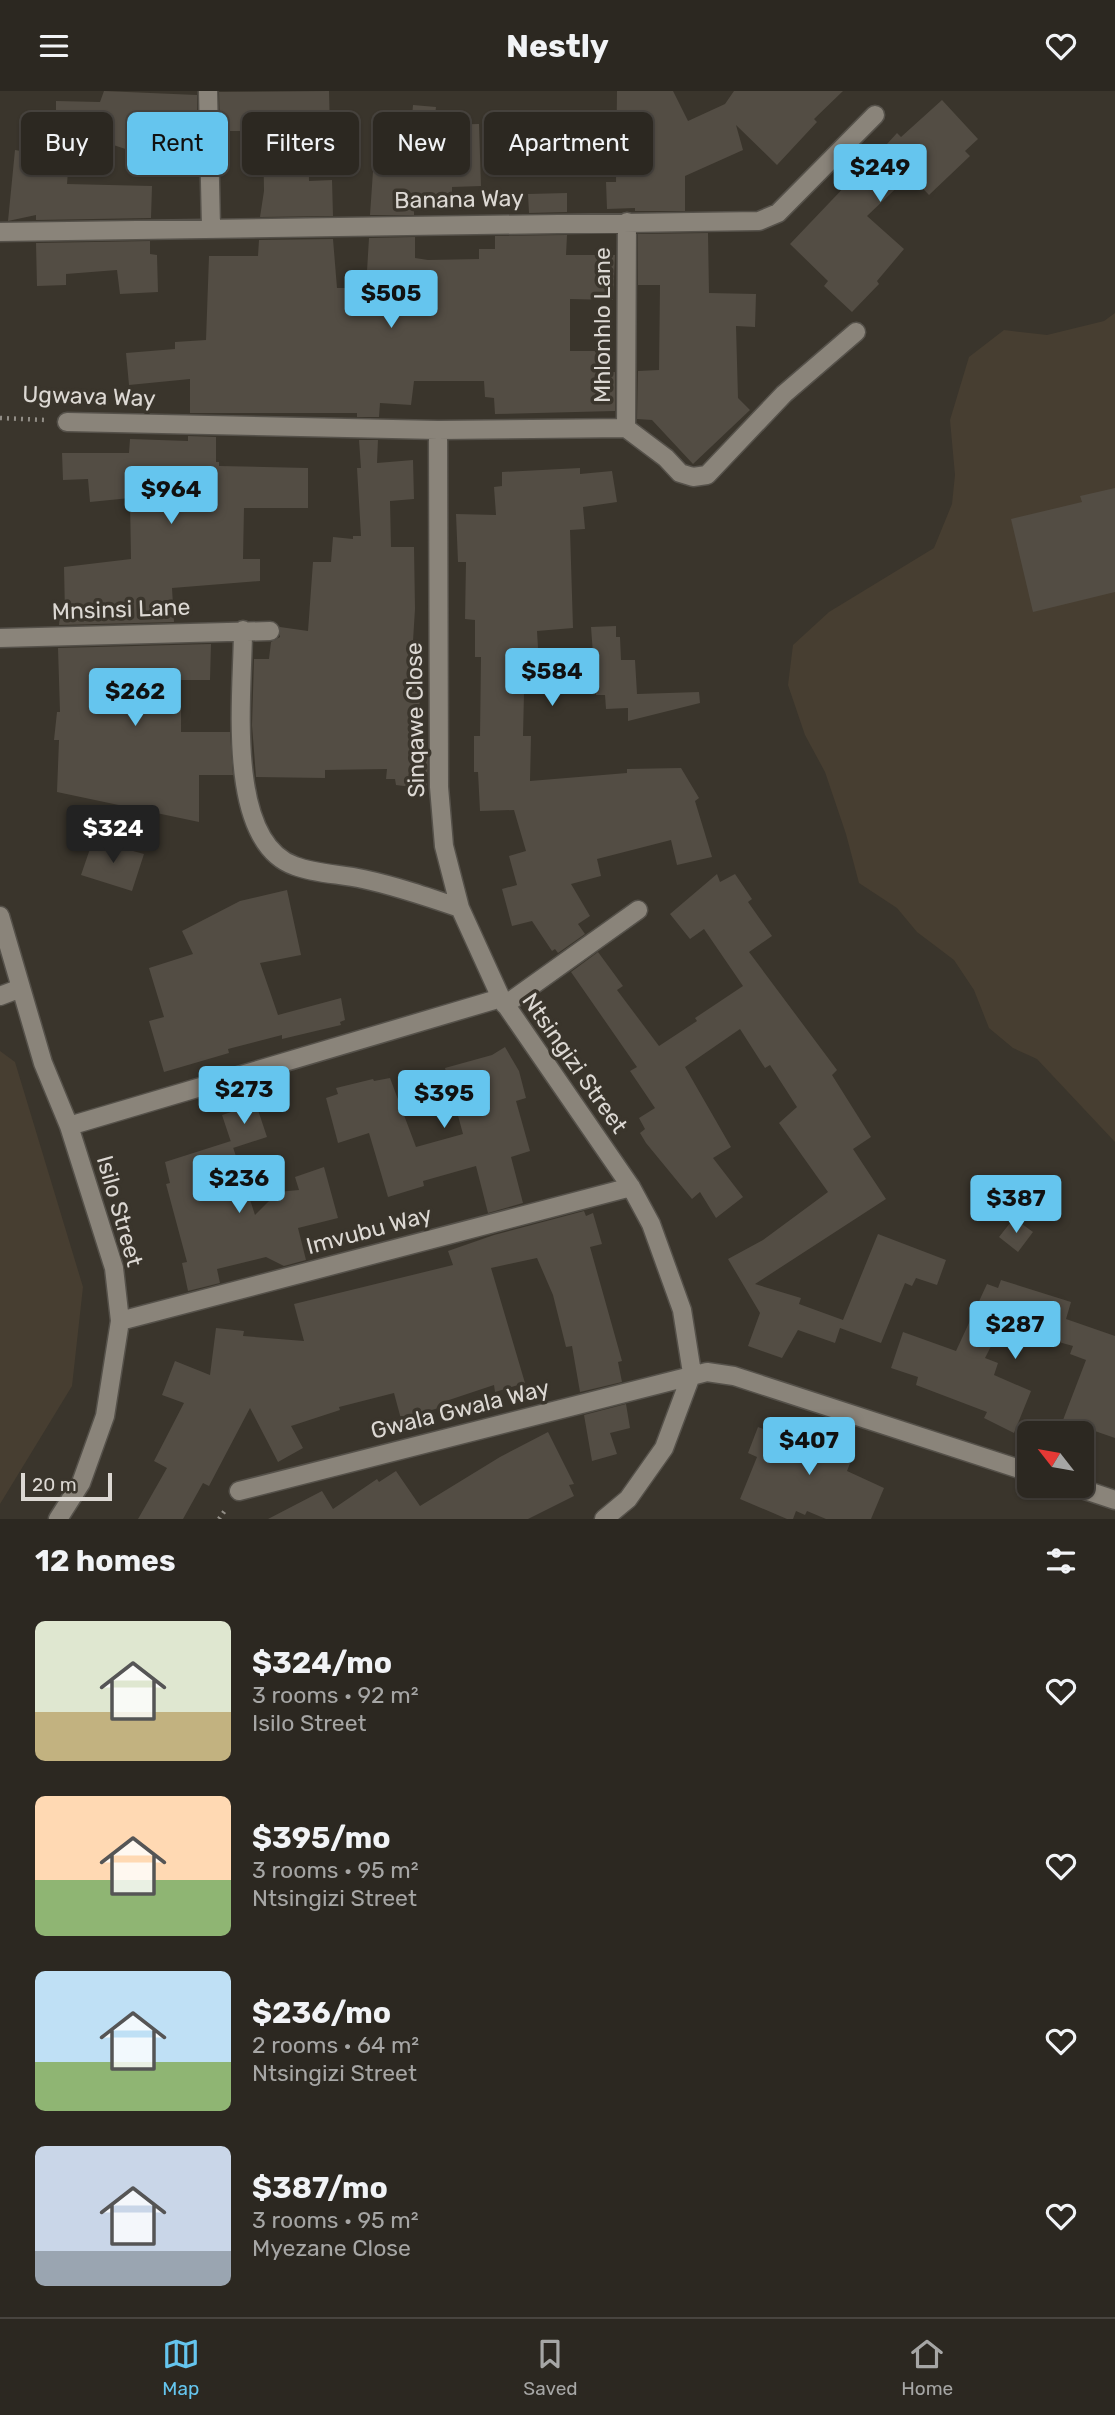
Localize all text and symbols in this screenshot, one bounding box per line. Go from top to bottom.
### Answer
icon: menu [35,27,73,65]
text: Nestly [506,27,609,65]
icon: heart [1042,27,1080,65]
chip: Buy [21,112,113,175]
chip: Rent [127,112,228,175]
chip: Filters [242,112,359,175]
chip: New [373,112,470,175]
chip: Apartment [484,112,653,175]
pin: $249 [839,145,921,204]
text: $249 [850,153,910,181]
street label: Banana Way [394,184,524,214]
street label: Mhlonhlo Lane [588,247,616,403]
pin: $505 [350,271,432,330]
text: $505 [361,279,421,307]
street label: Ugwava Way [22,380,157,412]
pin: $964 [130,467,212,526]
text: $964 [141,475,201,503]
street label: Mnsinsi Lane [51,593,191,625]
street label: Sinqawe Close [400,642,430,798]
pin: $584 [511,649,593,708]
text: $584 [521,657,583,685]
pin: $262 [94,669,176,728]
text: $262 [105,677,165,705]
pin: $324 [72,805,154,865]
text: $324 [82,814,144,842]
street label: Ntsingizi Street [516,987,634,1139]
pin: $273 [203,1067,285,1126]
pin: $395 [403,1070,485,1130]
text: $273 [215,1075,273,1103]
text: $395 [414,1079,474,1107]
street label: Isilo Street [91,1152,149,1270]
pin: $236 [198,1155,280,1215]
text: $236 [209,1164,269,1192]
pin: $387 [975,1175,1057,1235]
text: $387 [986,1184,1046,1212]
street label: Imvubu Way [303,1200,435,1260]
pin: $287 [974,1301,1056,1361]
text: $287 [985,1310,1045,1338]
street label: Gwala Gwala Way [368,1373,553,1445]
pin: $407 [768,1417,850,1477]
north arrow [1017,1421,1094,1498]
map controls [1017,1421,1094,1498]
text: $407 [779,1426,839,1454]
scale bar [21,1470,112,1502]
text: 20 m [32,1473,77,1496]
icon: filters [1042,1542,1080,1580]
text: 12 homes [35,1543,176,1579]
text: $324/mo [252,1645,392,1681]
icon: home [91,1649,175,1733]
icon: heart [1042,1672,1080,1710]
text: 3 rooms · 92 m² [252,1681,418,1709]
text: Isilo Street [252,1709,367,1737]
text: $395/mo [252,1820,391,1856]
icon: home [91,1824,175,1908]
icon: heart [1042,1847,1080,1885]
text: 3 rooms · 95 m² [252,1856,419,1884]
text: Ntsingizi Street [252,1884,417,1912]
text: $236/mo [252,1995,391,2031]
icon: home [91,1999,175,2083]
icon: heart [1042,2022,1080,2060]
text: 2 rooms · 64 m² [252,2031,419,2059]
text: Ntsingizi Street [252,2059,417,2087]
text: $387/mo [252,2170,388,2206]
icon: home [91,2174,175,2258]
icon: heart [1042,2197,1080,2235]
text: 3 rooms · 95 m² [252,2206,419,2234]
text: Myezane Close [252,2234,411,2262]
tab: Map [162,2335,200,2400]
tab: Saved [523,2335,578,2400]
tab: Home [901,2335,953,2400]

